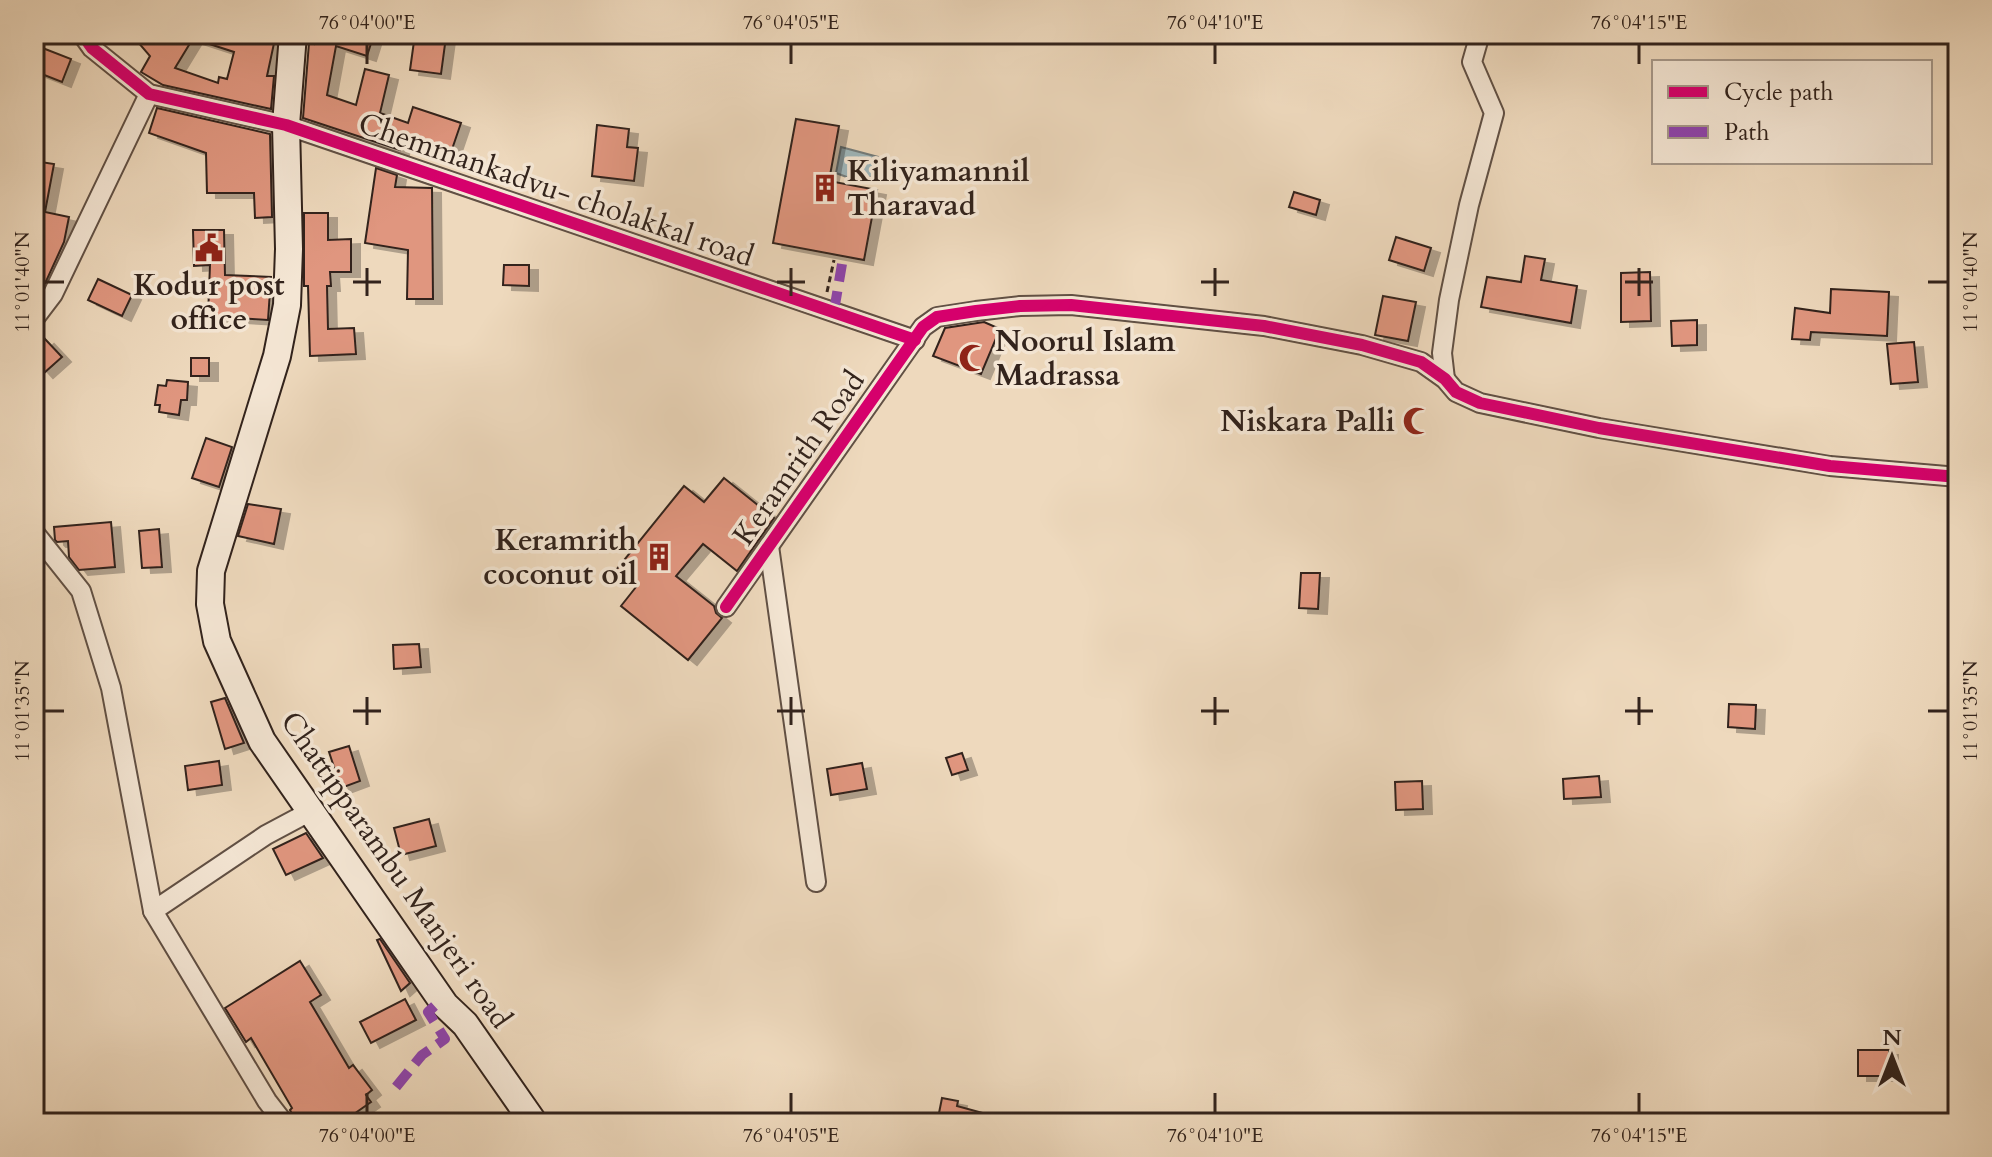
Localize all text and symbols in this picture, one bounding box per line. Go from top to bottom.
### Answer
text: 76°04'00"E [319,9,415,36]
text: 76°04'05"E [743,9,839,36]
text: 76°04'10"E [1167,9,1263,36]
text: 76°04'15"E [1591,9,1687,36]
legend [1652,60,1932,164]
text: Cycle path [1724,76,1833,109]
street label: Chemmankadvu- cholakkal road [353,103,759,277]
text: Path [1724,116,1769,149]
place label: Kiliyamannil Tharavad [847,151,1030,226]
building icon: Kiliyamannil Tharavad [810,173,840,203]
text: 11°01'40"N [9,231,36,333]
text: 11°01'40"N [1957,231,1984,333]
public building icon: Kodur post office [194,233,224,263]
place label: Kodur post office [133,265,285,340]
place label: Noorul Islam Madrassa [995,321,1176,396]
mosque icon: Noorul Islam Madrassa [958,343,988,373]
street label: Keramrith Road [724,362,874,554]
place label: Niskara Palli [1220,401,1395,442]
mosque icon: Niskara Palli [1402,406,1432,436]
place label: Keramrith coconut oil [483,520,637,595]
building icon: Keramrith coconut oil [644,542,674,572]
text: 11°01'35"N [9,660,36,762]
text: 11°01'35"N [1957,660,1984,762]
street label: Chattipparambu Manjeri road [271,703,521,1037]
north arrow [1852,1017,1932,1097]
text: N [1882,1023,1902,1053]
text: 76°04'00"E [319,1122,415,1149]
text: 76°04'05"E [743,1122,839,1149]
text: 76°04'10"E [1167,1122,1263,1149]
text: 76°04'15"E [1591,1122,1687,1149]

